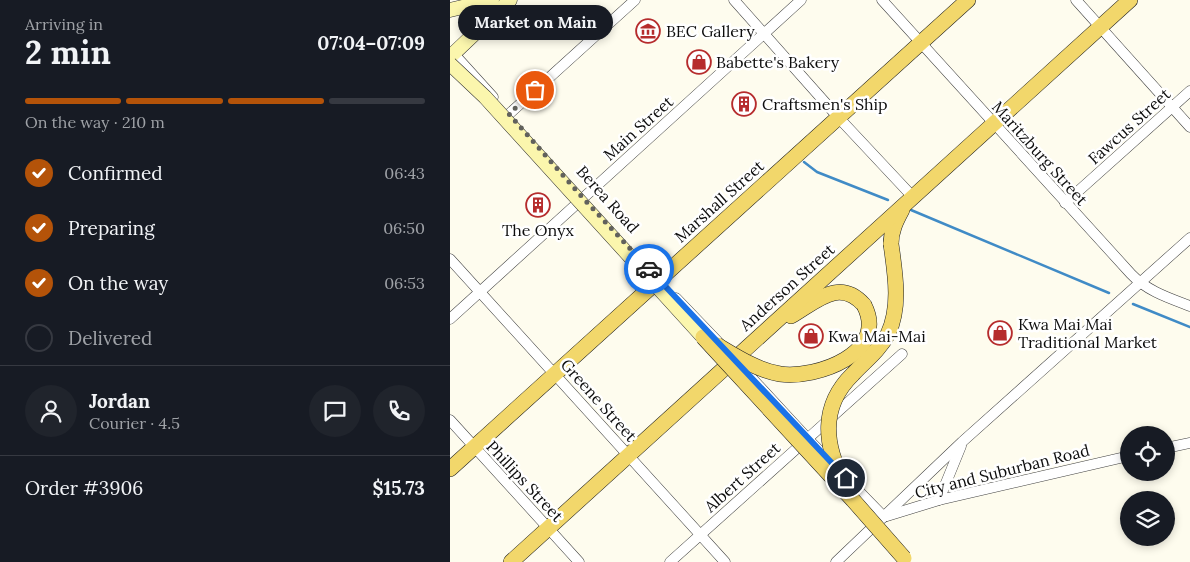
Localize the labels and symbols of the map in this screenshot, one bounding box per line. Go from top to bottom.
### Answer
callout: Market on Main [458,5,612,40]
museum icon: BEC Gallery [635,18,661,44]
place label: BEC Gallery [666,21,755,41]
shop icon: Babette's Bakery [686,49,712,75]
place label: Babette's Bakery [716,52,840,72]
pin [514,69,556,111]
street label: Fawcus Street [1084,83,1175,168]
street label: Main Street [599,91,678,164]
building icon: Craftsmen's Ship [731,91,757,117]
place label: Craftsmen's Ship [762,94,888,114]
street label: Maritzburg Street [988,97,1093,210]
street label: Marshall Street [670,155,768,246]
street label: Berea Road [573,161,644,237]
building icon: The Onyx [525,192,551,218]
place label: The Onyx [502,220,574,240]
street label: Anderson Street [735,239,839,336]
courier [624,244,674,294]
place label: Kwa Mai Mai Traditional Market [1018,314,1158,352]
shop icon: Kwa Mai Mai Traditional Market [987,320,1013,346]
shop icon: Kwa Mai-Mai [798,323,824,349]
place label: Kwa Mai-Mai [828,326,926,346]
street label: Greene Street [557,355,642,446]
street label: Phillips Street [482,436,568,526]
street label: Albert Street [699,437,785,517]
street label: City and Suburban Road [913,439,1092,502]
pin [825,457,867,499]

